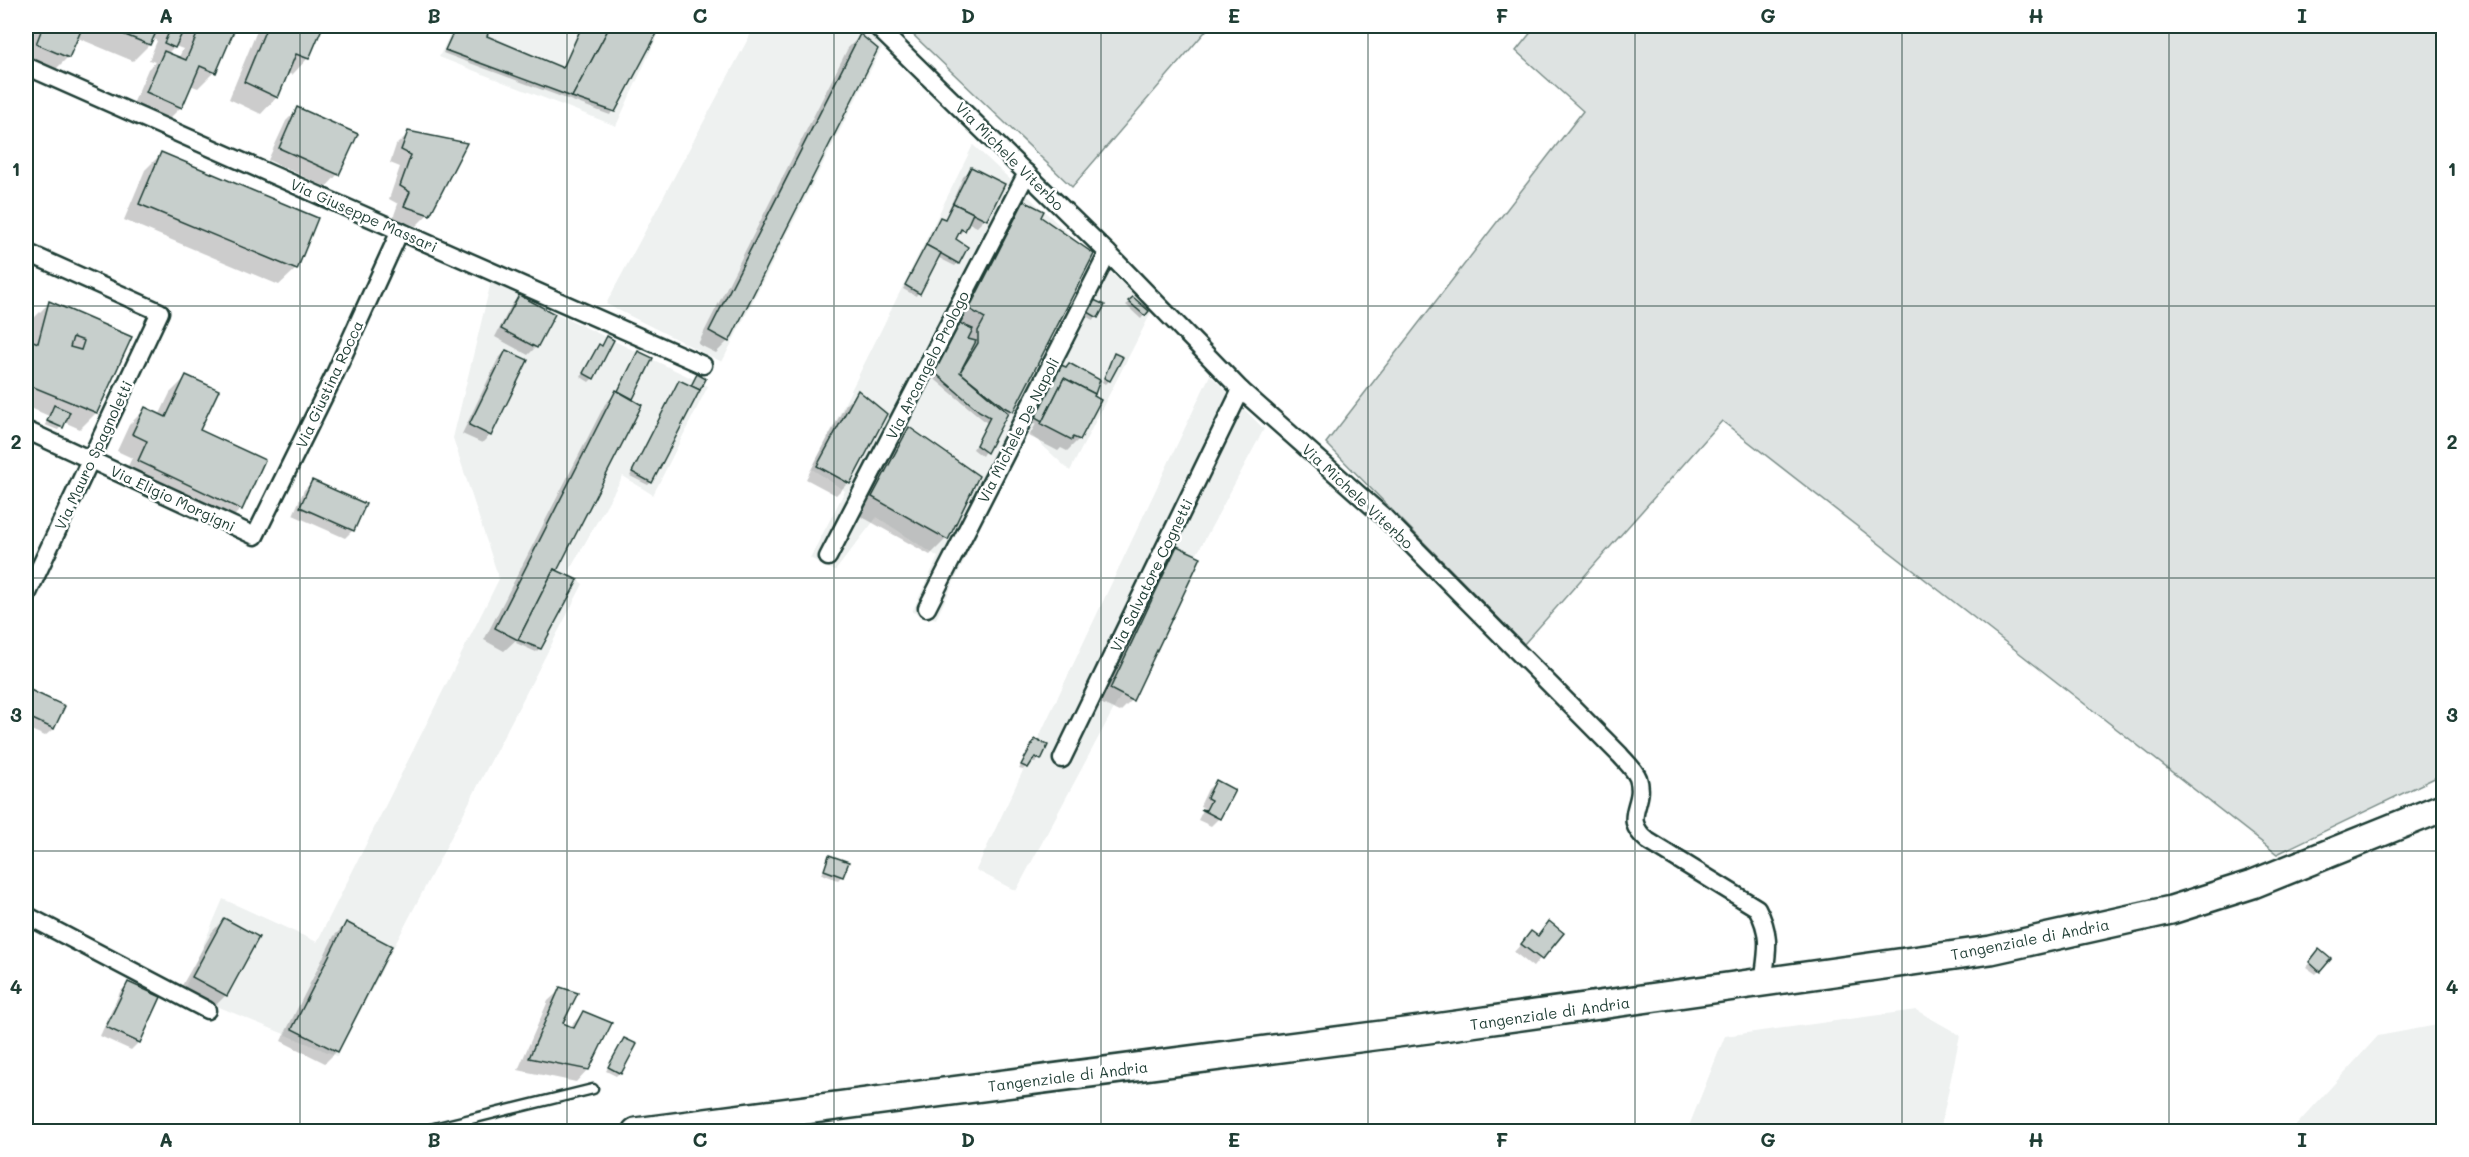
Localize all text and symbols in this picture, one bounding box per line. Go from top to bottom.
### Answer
text: A [159,2,173,28]
text: B [427,2,441,28]
text: C [693,2,708,28]
text: D [961,2,975,28]
text: E [1228,2,1240,28]
text: F [1496,2,1509,28]
text: G [1760,2,1776,28]
text: H [2028,2,2044,28]
text: I [2297,2,2307,28]
street label: Via Michele Viterbo [952,98,1069,215]
text: 1 [12,155,20,181]
text: 1 [2448,155,2456,181]
street label: Via Giuseppe Massari [287,174,441,256]
street label: Via Arcangelo Prologo [881,287,973,443]
street label: Via Giustina Rocca [291,317,367,451]
street label: Via Michele De Napoli [973,354,1063,506]
street label: Via Mauro Spagnoletti [50,377,136,533]
text: 2 [10,428,22,454]
text: 2 [2446,428,2458,454]
street label: Via Michele Viterbo [1298,439,1418,553]
street label: Via Eligio Morgigni [107,460,239,536]
street label: Via Salvatore Cognetti [1105,495,1197,655]
text: 3 [10,701,22,727]
text: 3 [2446,701,2458,727]
street label: Tangenziale di Andria [1949,914,2111,964]
text: 4 [10,973,23,999]
text: 4 [2446,973,2459,999]
street label: Tangenziale di Andria [1469,992,1631,1034]
street label: Tangenziale di Andria [987,1056,1149,1096]
text: A [159,1126,173,1152]
text: B [427,1126,441,1152]
text: C [693,1126,708,1152]
text: D [961,1126,975,1152]
text: E [1228,1126,1240,1152]
text: F [1496,1126,1509,1152]
text: G [1760,1126,1776,1152]
text: H [2028,1126,2044,1152]
text: I [2297,1126,2307,1152]

